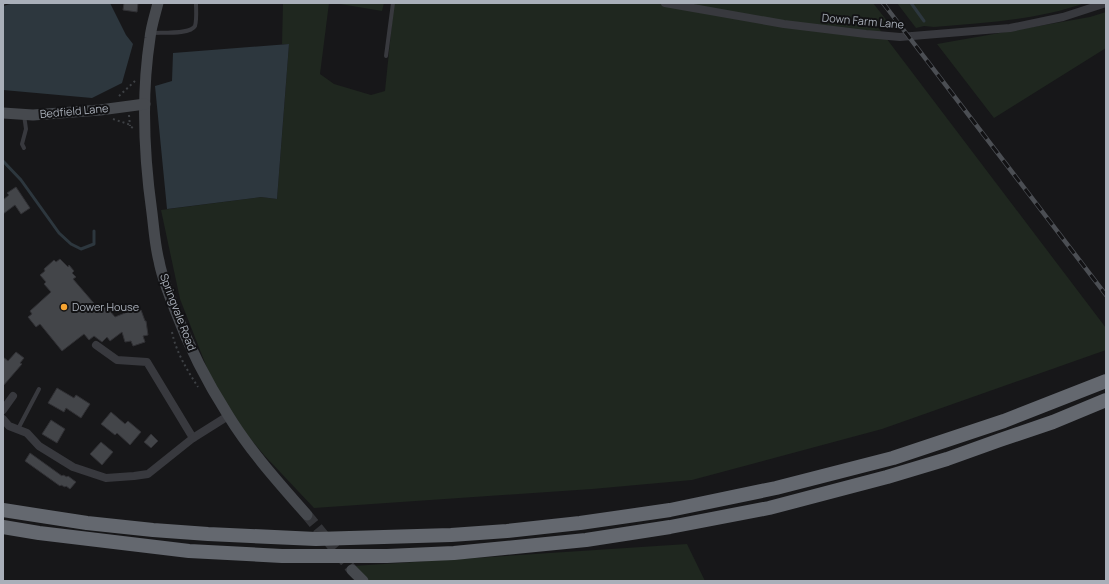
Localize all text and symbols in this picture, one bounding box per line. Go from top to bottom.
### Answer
street label: Down Farm Lane [821,9,905,32]
street label: Bedfield Lane [39,100,109,121]
street label: Springvale Road [157,271,200,353]
place label: Dower House [72,299,140,314]
marker: Dower House [59,302,69,312]

